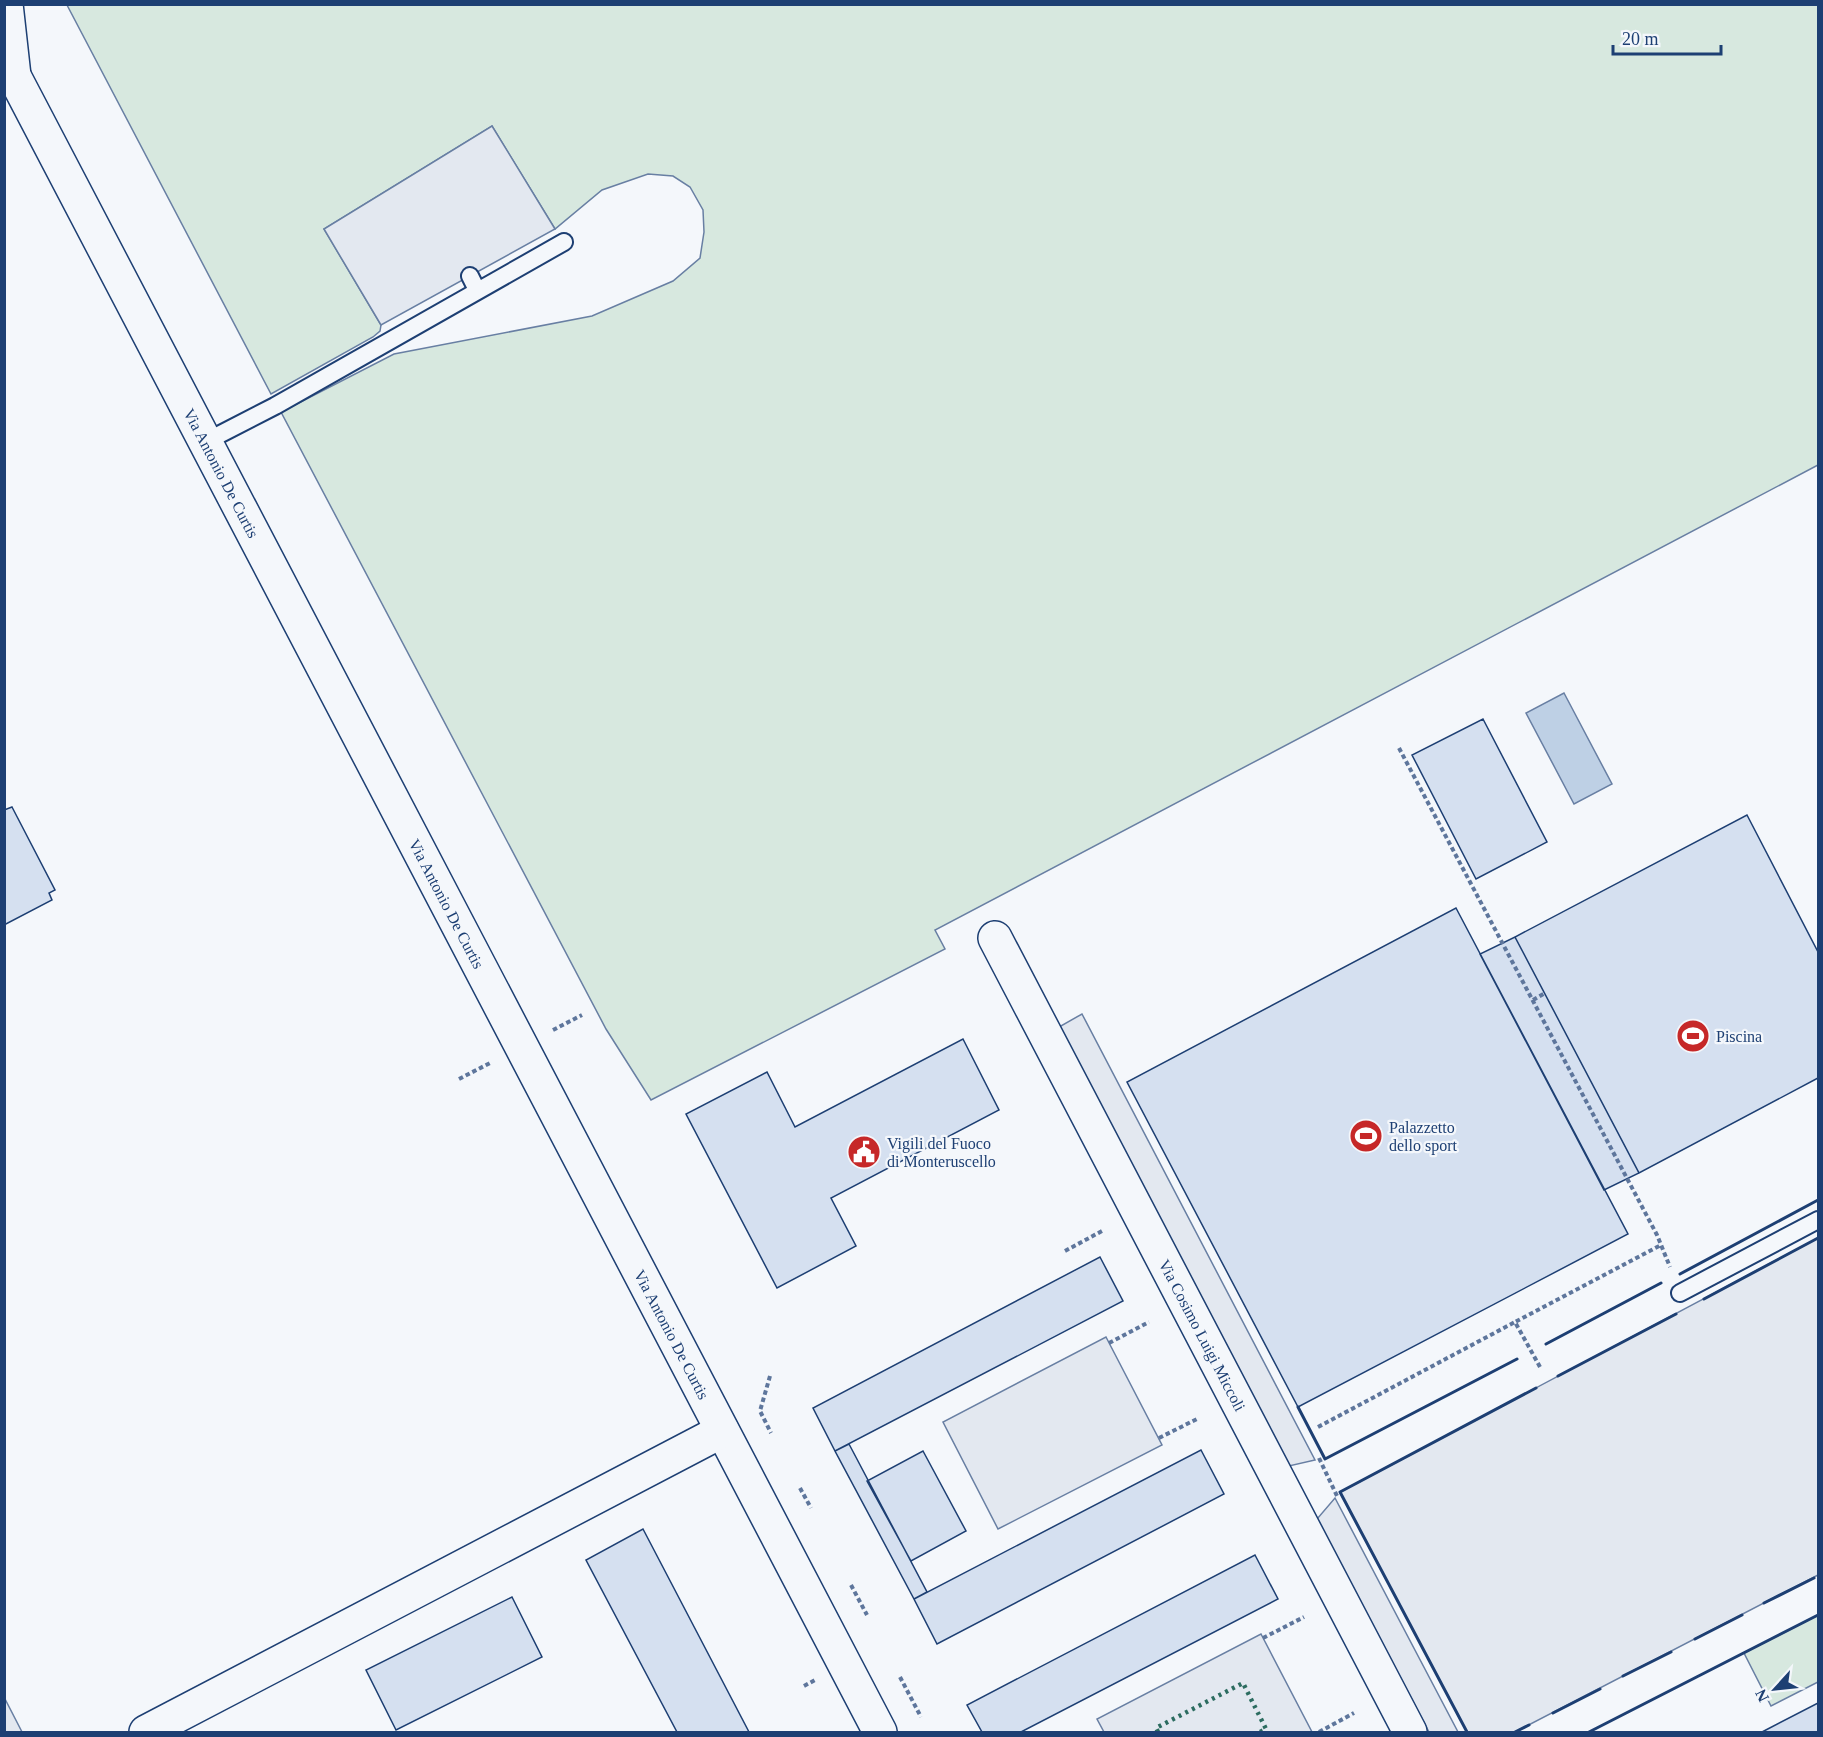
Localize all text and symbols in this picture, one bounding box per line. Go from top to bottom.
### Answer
scale bar [1613,18,1721,56]
text: 20 m [1622,29,1659,49]
street label: Via Antonio De Curtis [180,406,262,541]
street label: Via Antonio De Curtis [406,836,487,971]
sports icon: Piscina [1675,1018,1711,1054]
place label: Piscina [1716,1028,1762,1045]
sports icon: Palazzetto dello sport [1348,1118,1384,1154]
place label: Palazzetto dello sport [1389,1119,1458,1155]
public building icon: Vigili del Fuoco di Monteruscello [846,1134,882,1170]
place label: Vigili del Fuoco di Monteruscello [887,1135,996,1170]
street label: Via Cosimo Luigi Miccoli [1156,1257,1249,1414]
street label: Via Antonio De Curtis [631,1267,712,1402]
north arrow [1745,1659,1805,1719]
text: N [1752,1686,1772,1705]

